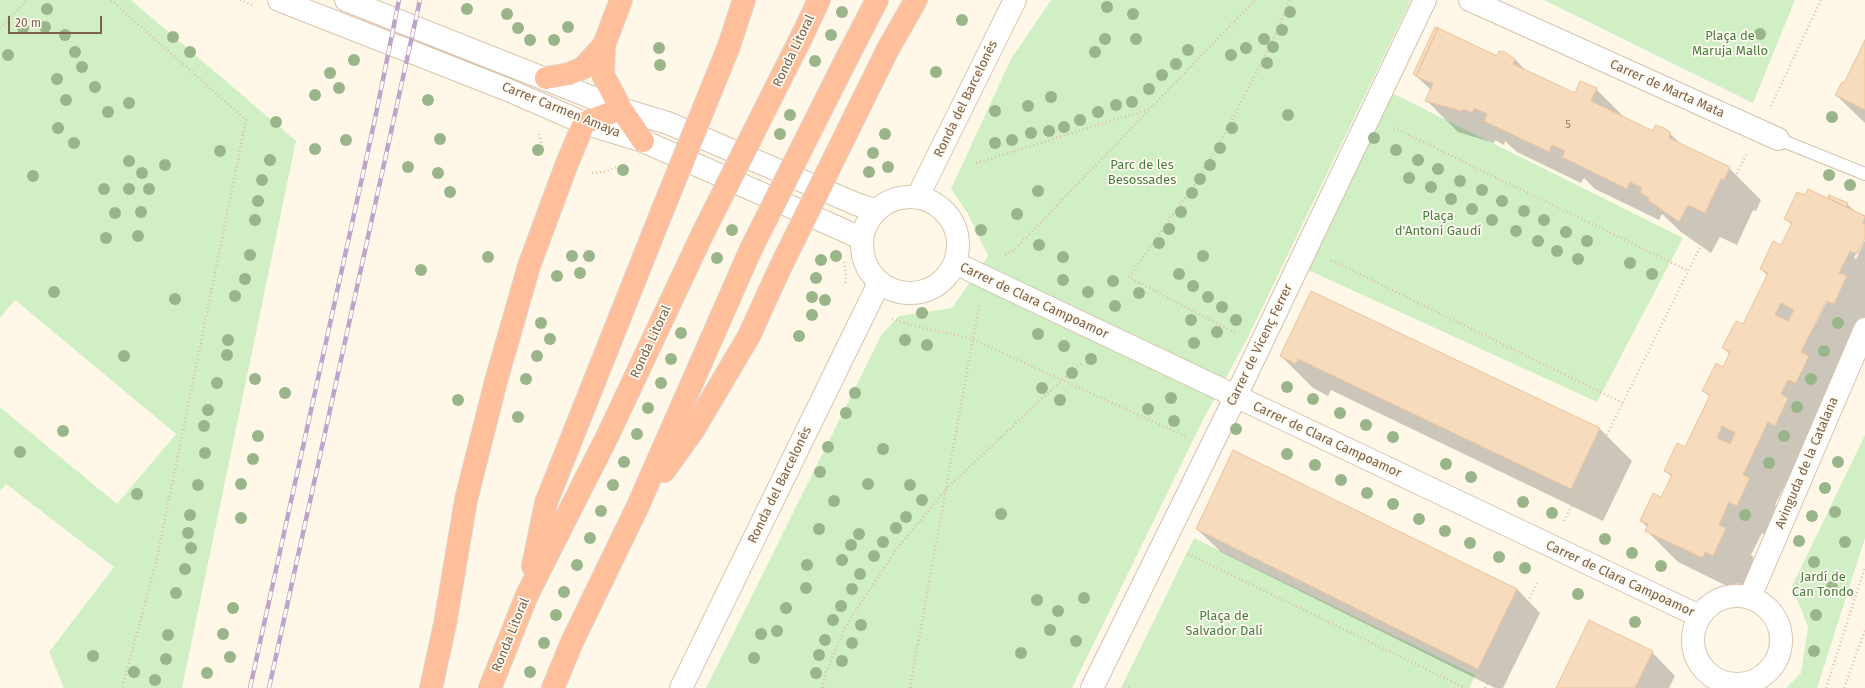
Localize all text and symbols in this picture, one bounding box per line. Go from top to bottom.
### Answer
scale bar [10,8,104,34]
street label: Ronda Litoral [770,12,818,90]
text: 20 m [15,16,41,30]
park label: Plaça de Maruja Mallo [1692,28,1768,59]
street label: Ronda del Barcelonés [931,38,1001,160]
street label: Carrer de Marta Mata [1607,57,1727,121]
street label: Carrer Carmen Amaya [499,79,623,141]
house number: 5 [1565,118,1571,132]
park label: Parc de les Besossades [1108,157,1176,188]
park label: Plaça d'Antoni Gaudí [1395,208,1481,239]
street label: Carrer de Clara Campoamor [957,260,1111,342]
street label: Carrer de Vicenç Ferrer [1224,281,1296,409]
street label: Ronda Litoral [627,303,675,381]
street label: Avinguda de la Catalana [1772,395,1842,531]
street label: Carrer de Clara Campoamor [1250,399,1404,481]
street label: Ronda del Barcelonés [745,424,815,546]
street label: Carrer de Clara Campoamor [1543,538,1697,620]
park label: Jardí de Can Tondo [1792,569,1854,600]
street label: Ronda Litoral [489,596,533,674]
park label: Plaça de Salvador Dalí [1185,608,1263,639]

